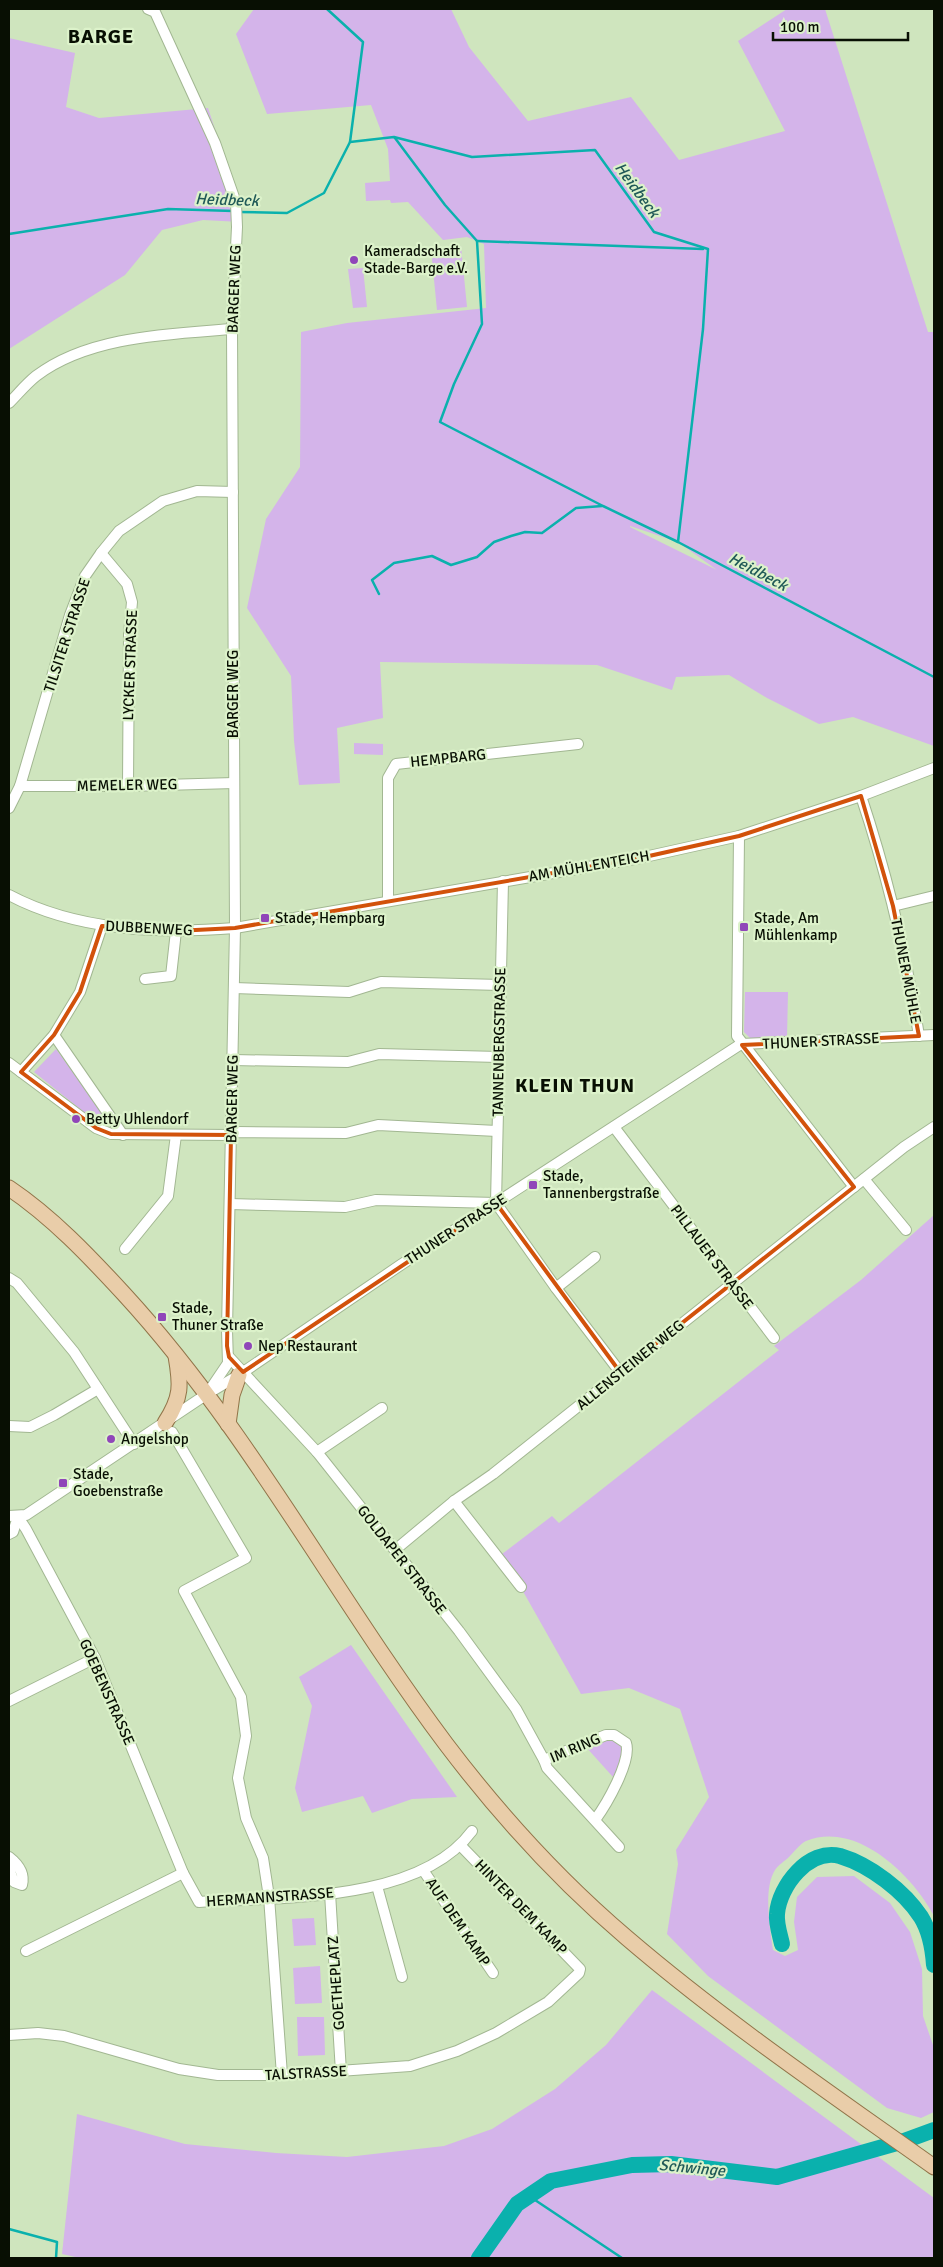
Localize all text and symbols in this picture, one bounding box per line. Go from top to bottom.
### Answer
scale bar [773,10,908,42]
text: 100 m [780,18,820,36]
district label: BARGE [68,24,134,49]
water label: Heidbeck [610,158,665,223]
water label: Heidbeck [195,189,261,211]
place label: Kameradschaft Stade-Barge e.V. [364,242,468,277]
street label: BARGER WEG [223,245,245,333]
marker: Kameradschaft Stade-Barge e.V. [348,254,360,266]
water label: Heidbeck [725,548,793,597]
street label: TILSITER STRASSE [40,576,94,694]
street label: LYCKER STRASSE [119,609,141,721]
street label: BARGER WEG [224,650,242,738]
street label: HEMPBARG [409,745,487,771]
street label: MEMELER WEG [77,775,177,795]
street label: AM MÜHLENTEICH [527,846,651,886]
place label: Stade, Hempbarg [275,909,385,927]
place label: Stade, Am Mühlenkamp [754,909,838,944]
marker: Stade, Hempbarg [259,912,271,924]
street label: DUBBENWEG [105,917,193,939]
street label: THUNER MÜHLE [887,917,925,1025]
marker: Stade, Am Mühlenkamp [738,921,750,933]
street label: TANNENBERGSTRASSE [489,967,509,1117]
street label: THUNER STRASSE [762,1029,880,1053]
street label: BARGER WEG [222,1055,242,1143]
district label: KLEIN THUN [515,1073,635,1098]
place label: Betty Uhlendorf [86,1110,189,1128]
marker: Betty Uhlendorf [70,1113,82,1125]
place label: Stade, Tannenbergstraße [543,1167,659,1202]
marker: Stade, Tannenbergstraße [527,1179,539,1191]
street label: THUNER STRASSE [402,1190,510,1268]
street label: PILLAUER STRASSE [667,1201,757,1313]
place label: Stade, Thuner Straße [172,1299,264,1334]
marker: Stade, Thuner Straße [156,1311,168,1323]
street label: ALLENSTEINER WEG [573,1316,687,1414]
place label: Nep Restaurant [258,1337,357,1355]
marker: Nep Restaurant [242,1340,254,1352]
place label: Angelshop [121,1430,189,1448]
marker: Angelshop [105,1433,117,1445]
place label: Stade, Goebenstraße [73,1465,163,1500]
marker: Stade, Goebenstraße [57,1477,69,1489]
street label: GOLDAPER STRASSE [354,1502,450,1618]
street label: GOEBENSTRASSE [76,1636,138,1748]
street label: IM RING [547,1729,603,1767]
street label: HINTER DEM KAMP [471,1856,571,1958]
street label: AUF DEM KAMP [422,1875,494,1969]
street label: HERMANNSTRASSE [206,1884,334,1910]
street label: GOETHEPLATZ [324,1935,348,2031]
street label: TALSTRASSE [265,2062,347,2084]
water label: Schwinge [658,2155,727,2181]

